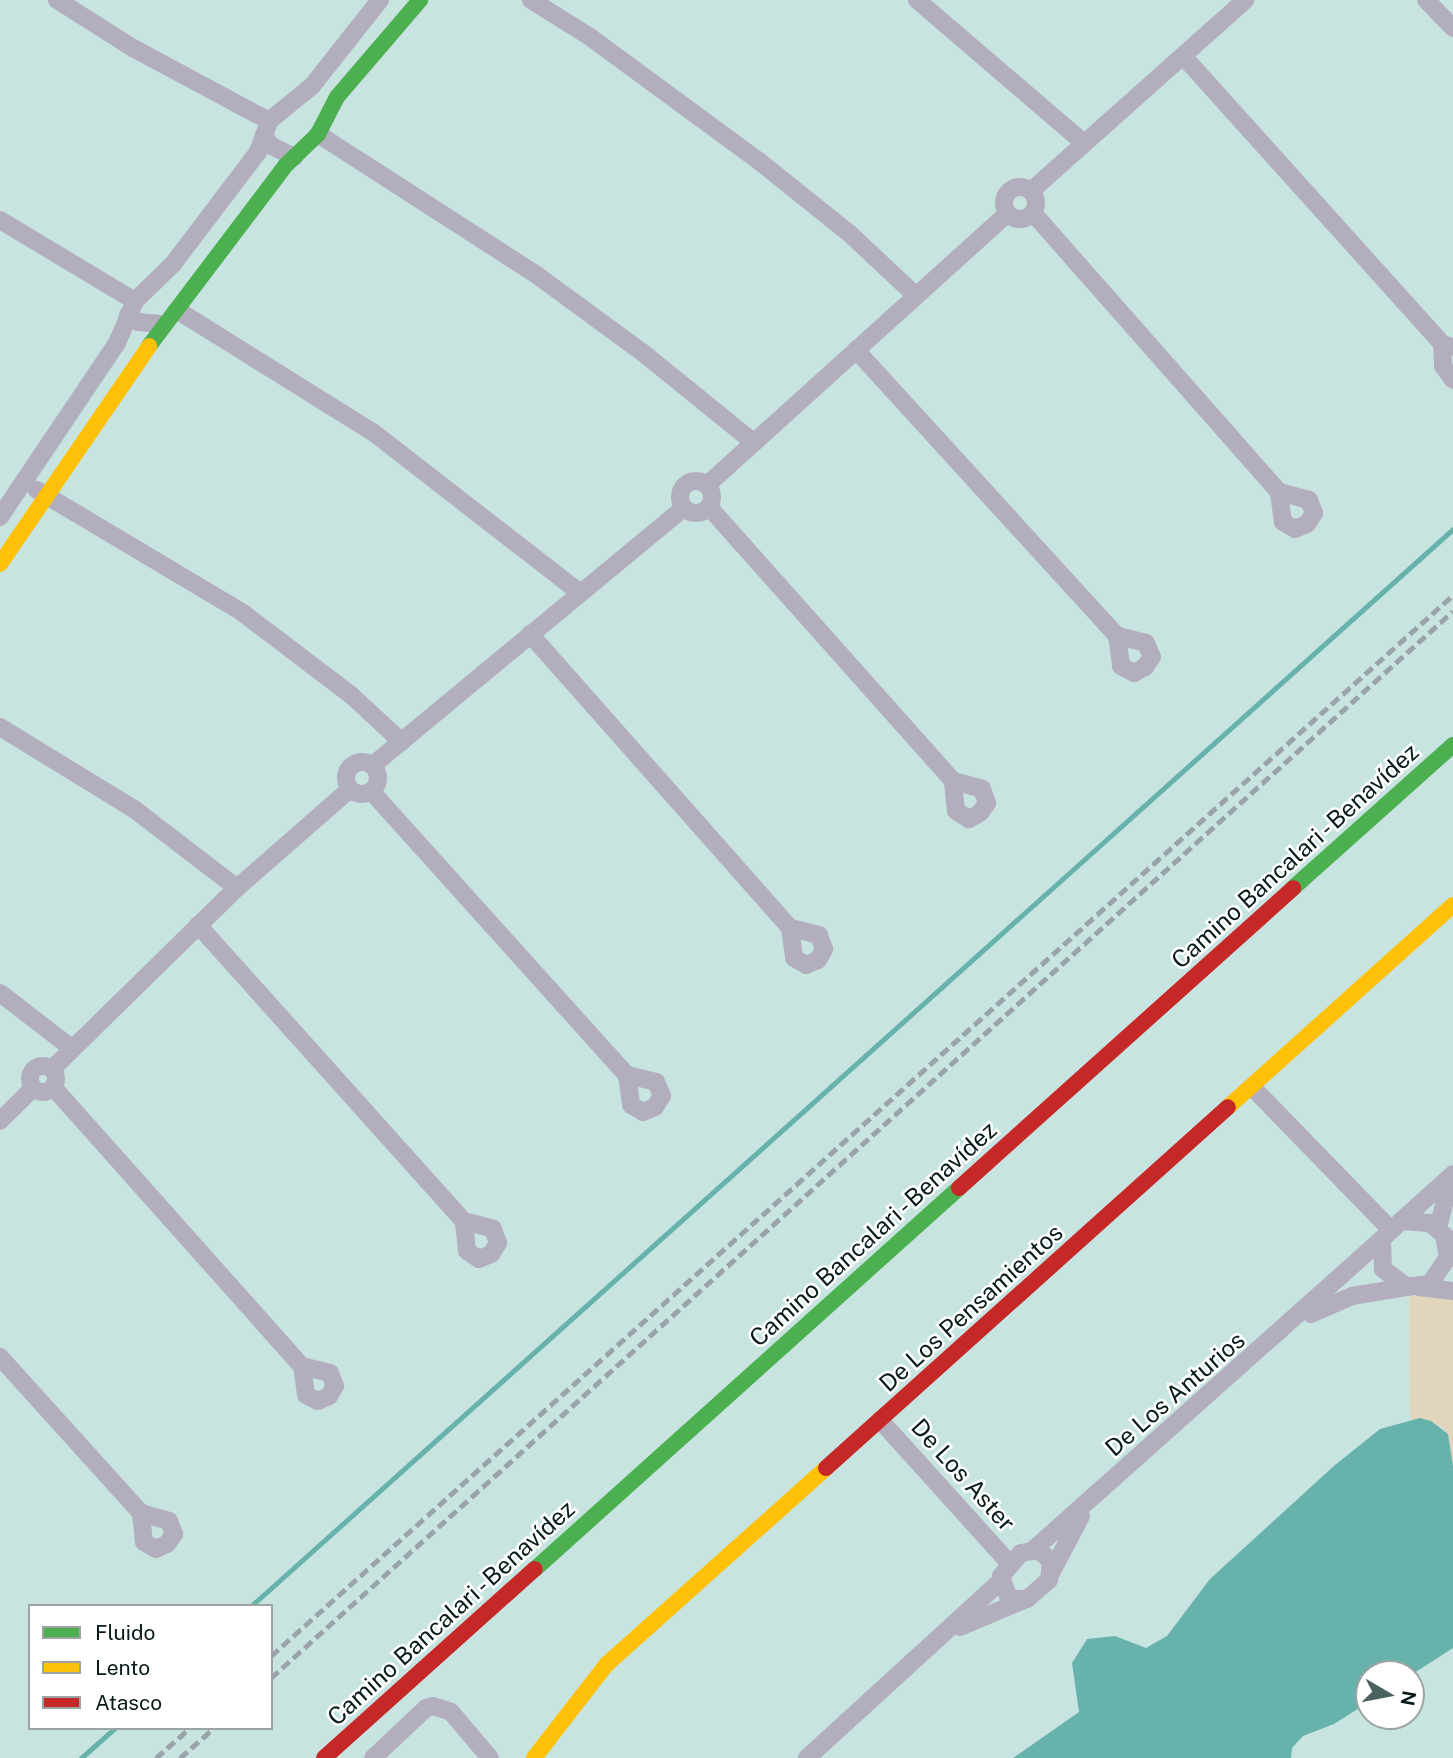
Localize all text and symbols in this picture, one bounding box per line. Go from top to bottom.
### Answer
street label: Camino Bancalari - Benavídez [1163,735,1427,977]
street label: Camino Bancalari - Benavídez [741,1113,1005,1355]
street label: De Los Pensamientos [873,1218,1069,1398]
street label: De Los Anturios [1099,1326,1251,1462]
street label: De Los Aster [905,1413,1021,1537]
street label: Camino Bancalari - Benavídez [319,1492,583,1734]
legend [28,1604,273,1730]
text: Fluido [95,1620,155,1645]
text: Lento [95,1655,150,1680]
north arrow [1355,1660,1425,1730]
text: N [1397,1689,1421,1708]
text: Atasco [95,1690,162,1715]

